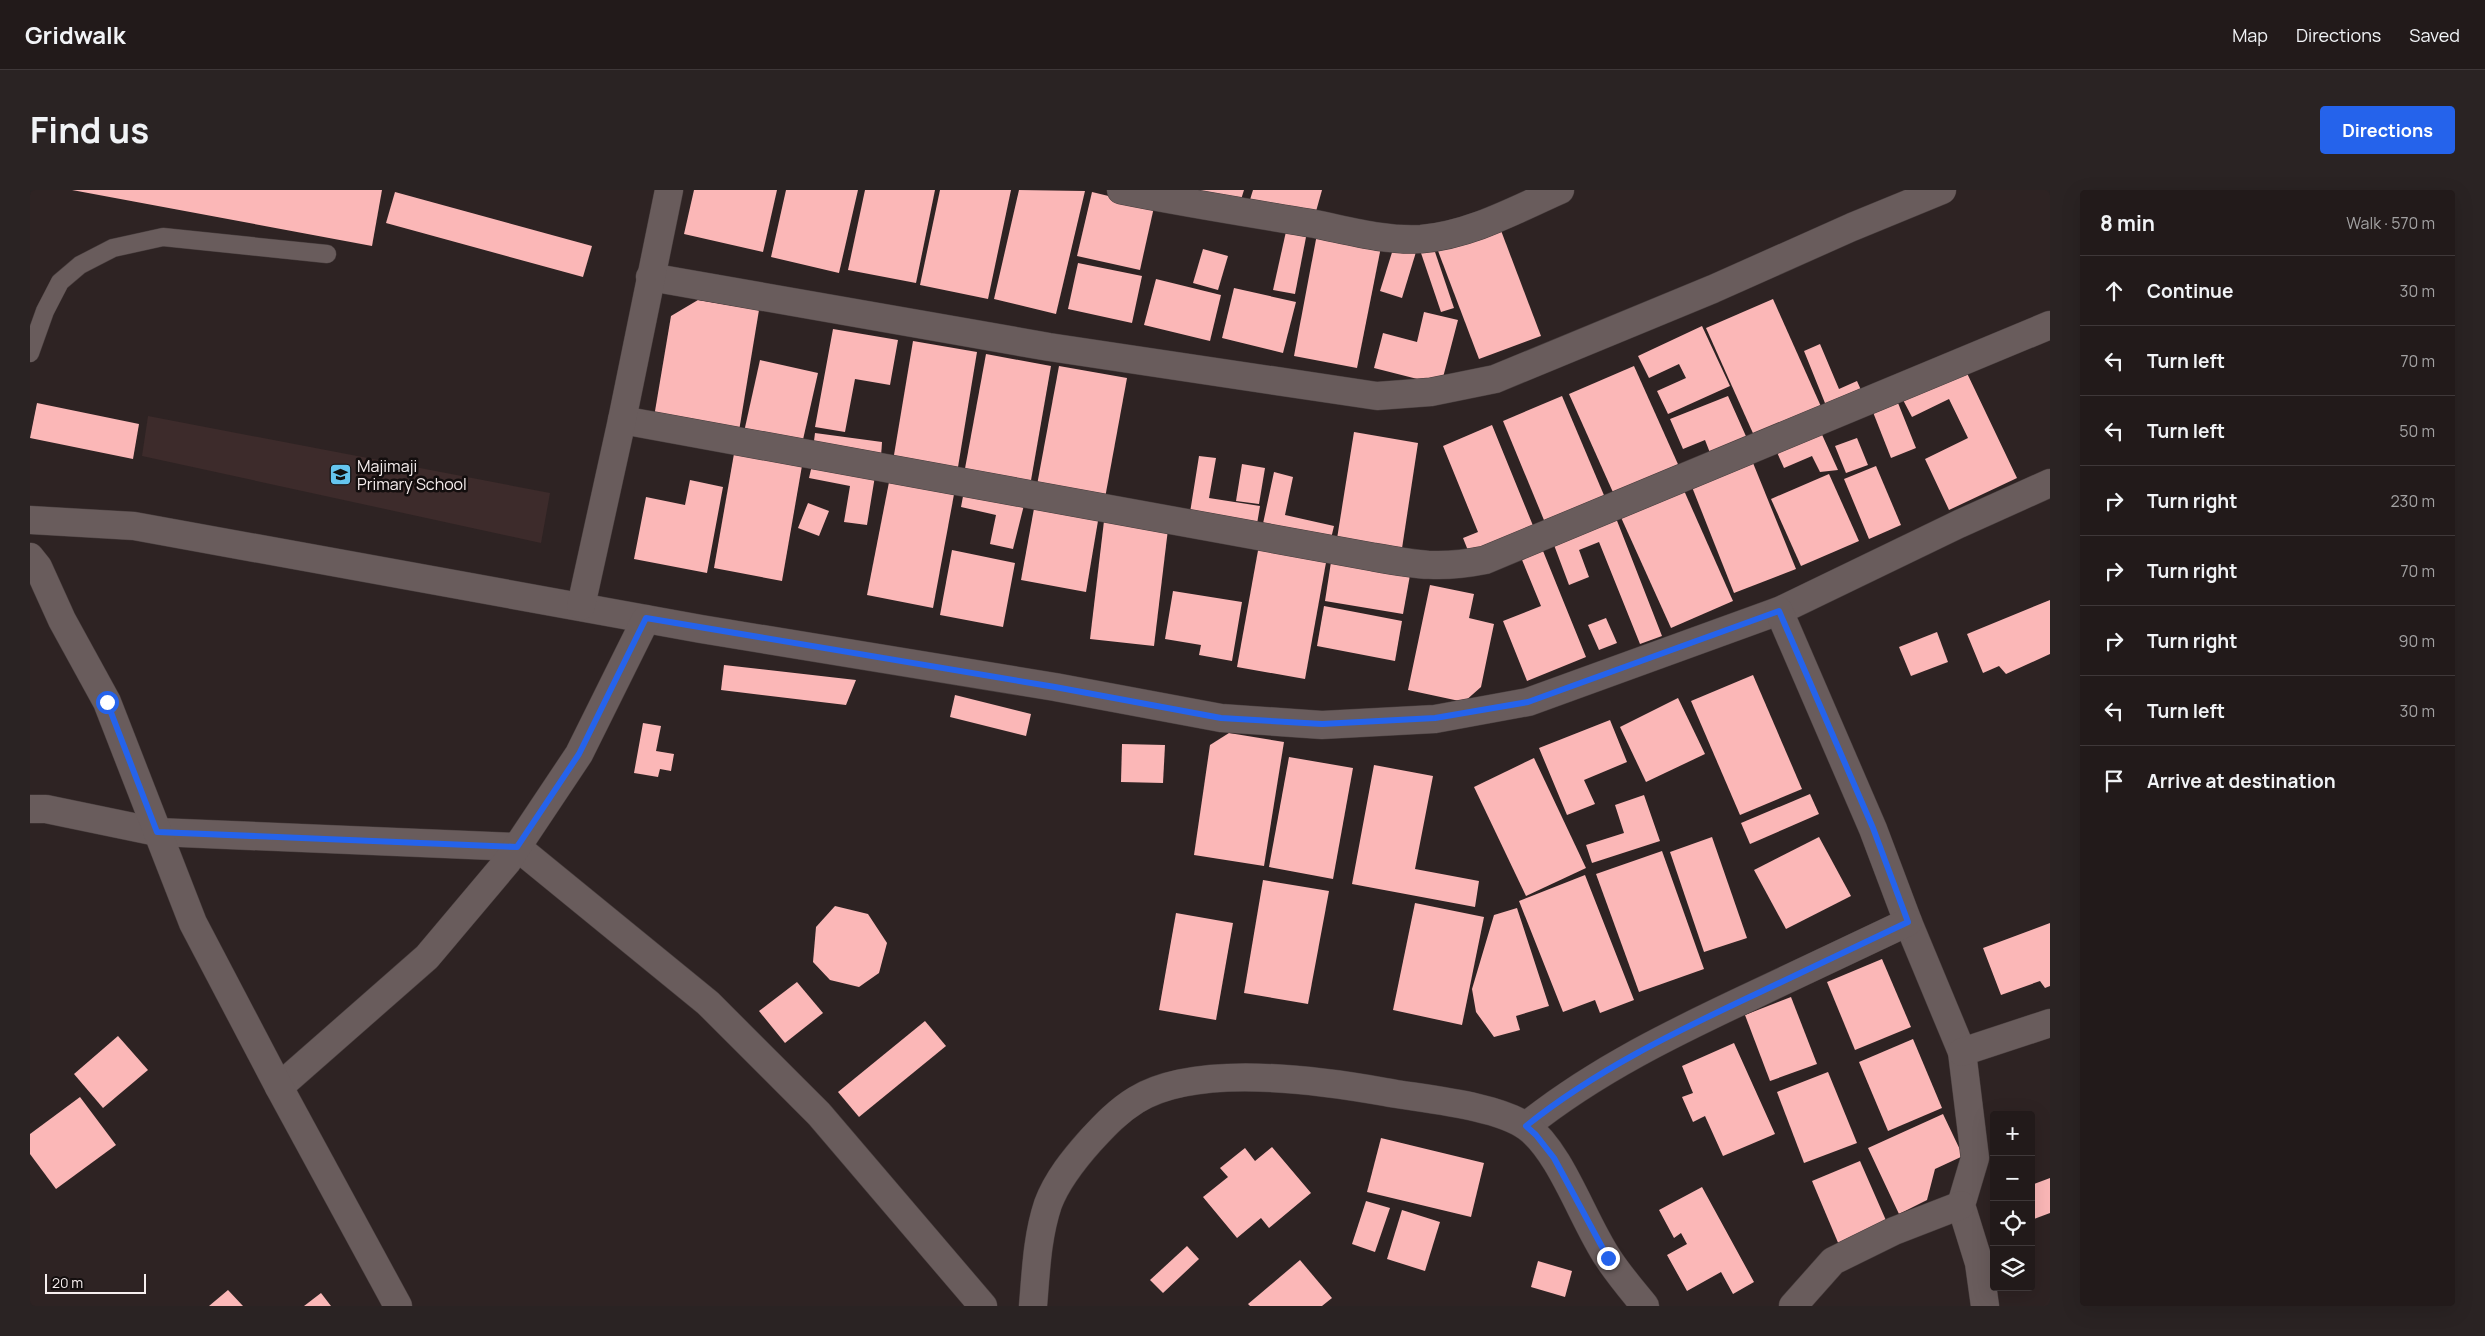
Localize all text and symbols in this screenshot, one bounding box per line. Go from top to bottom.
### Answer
text: Gridwalk [25,18,126,51]
text: Map [2232,23,2268,47]
text: Directions [2296,23,2381,47]
text: Saved [2409,23,2460,47]
text: Find us [30,106,149,154]
button: Directions [2320,106,2455,154]
text: 8 min [2100,209,2155,237]
text: Walk · 570 m [2346,212,2435,234]
icon: ahead [2100,277,2128,305]
text: Continue [2147,278,2233,304]
text: 30 m [2400,280,2435,302]
icon: left [2100,347,2128,375]
text: Turn left [2147,348,2225,374]
text: 70 m [2400,350,2435,372]
icon: left [2100,417,2128,445]
text: Turn left [2147,418,2225,444]
text: 50 m [2399,420,2435,442]
place label: Majimaji Primary School [357,455,467,495]
school or university icon: Majimaji Primary School [329,463,353,487]
icon: right [2100,487,2128,515]
text: Turn right [2147,488,2237,514]
text: 230 m [2391,490,2435,512]
icon: right [2100,557,2128,585]
text: Turn right [2147,558,2237,584]
text: 70 m [2400,560,2435,582]
icon: right [2100,627,2128,655]
text: Turn right [2147,628,2237,654]
text: 90 m [2399,630,2435,652]
route start [96,691,119,714]
icon: left [2100,697,2128,725]
text: Turn left [2147,698,2225,724]
text: 30 m [2400,700,2435,722]
icon: arrive [2100,767,2128,795]
text: Arrive at destination [2147,768,2336,794]
map controls [1990,1111,2035,1291]
button: + [1990,1111,2035,1156]
button: − [1990,1156,2035,1201]
button: locate [1990,1201,2035,1246]
button: layers [1990,1246,2035,1291]
route end [1597,1247,1620,1270]
scale bar [45,1271,146,1294]
text: 20 m [52,1273,83,1292]

